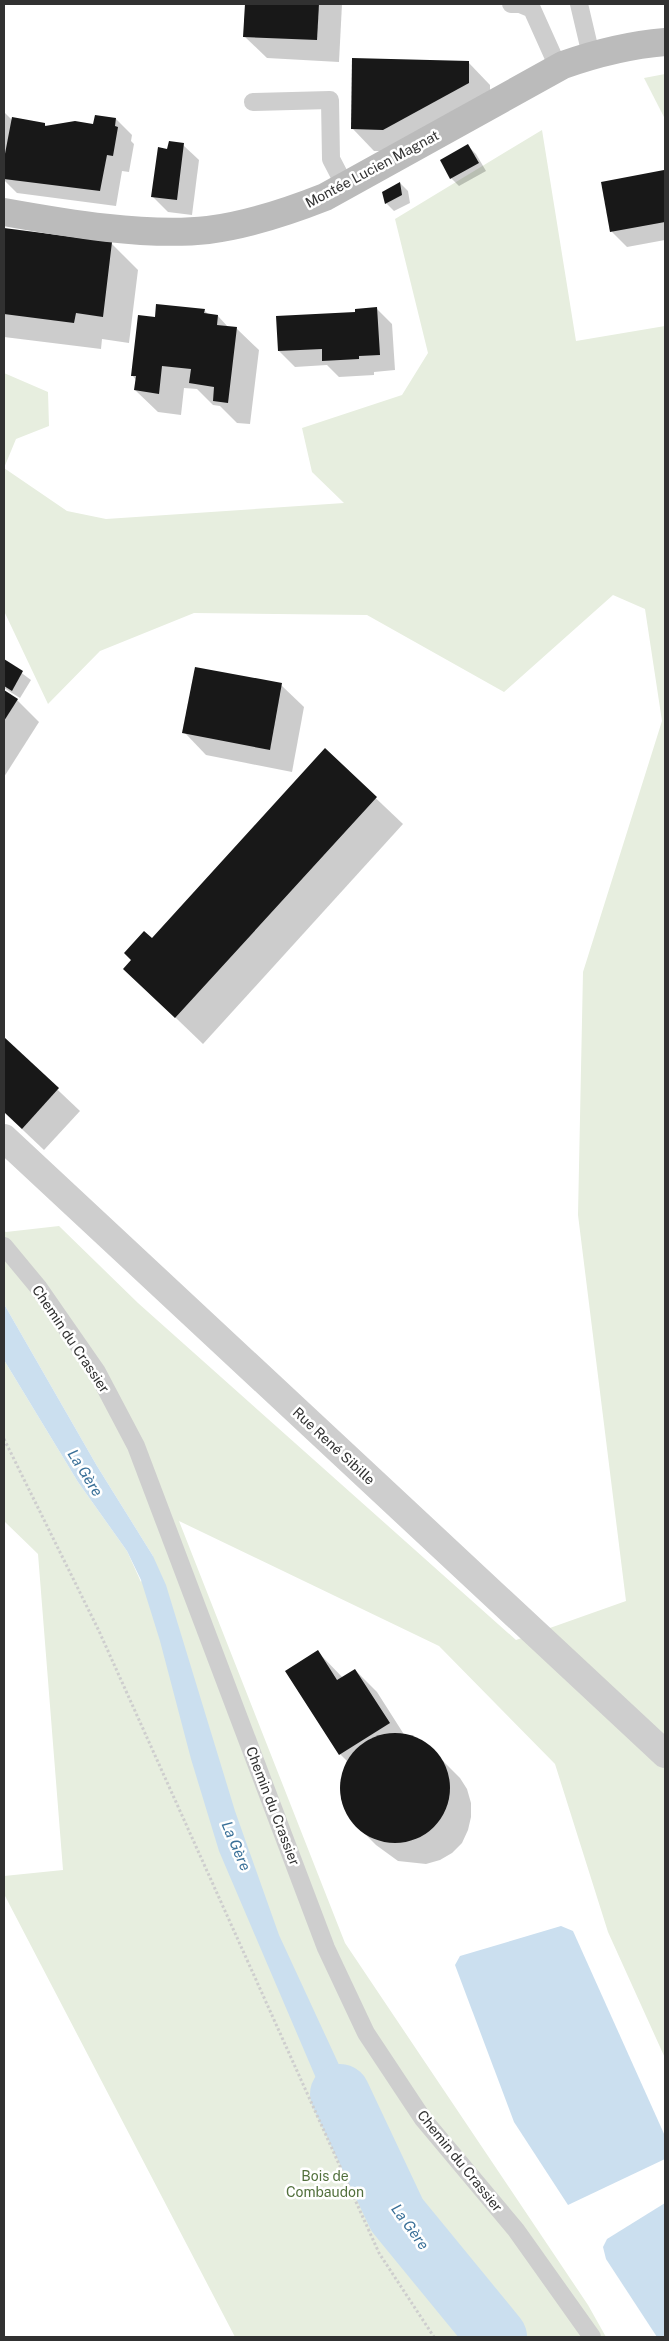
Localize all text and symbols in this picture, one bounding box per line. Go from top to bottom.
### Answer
street label: Montée Lucien Magnat [303,127,441,211]
street label: Chemin du Crassier [29,1282,113,1396]
street label: Rue René Sibille [290,1404,378,1488]
water label: La Gère [64,1446,106,1499]
street label: Chemin du Crassier [243,1744,303,1868]
water label: La Gère [218,1818,254,1873]
street label: Chemin du Crassier [414,2107,506,2215]
park label: Bois de Combaudon [286,2168,364,2200]
water label: La Gère [388,2201,433,2253]

